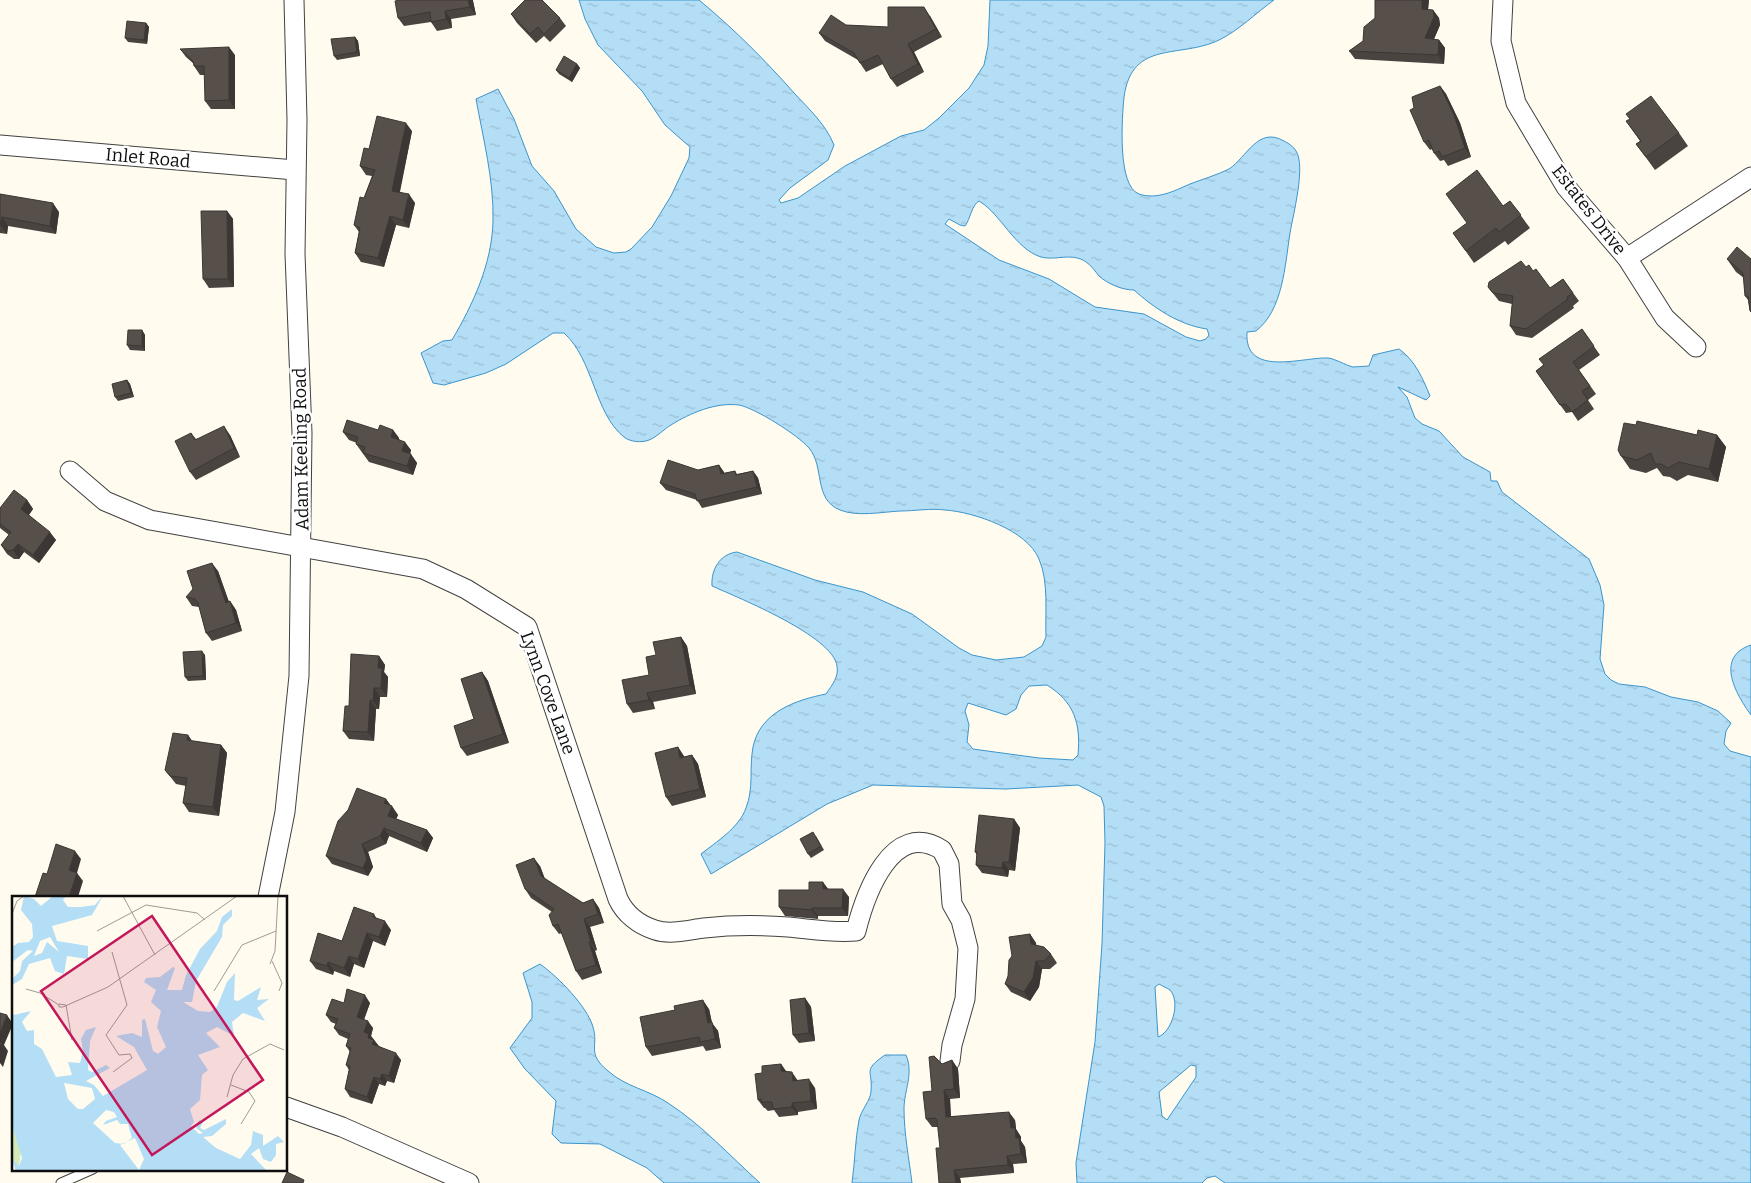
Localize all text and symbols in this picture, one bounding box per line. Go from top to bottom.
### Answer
street label: Inlet Road [105,143,192,173]
street label: Estates Drive [1547,161,1631,259]
street label: Adam Keeling Road [289,367,313,531]
street label: Lynn Cove Lane [516,628,580,758]
inset map [12,896,288,1170]

